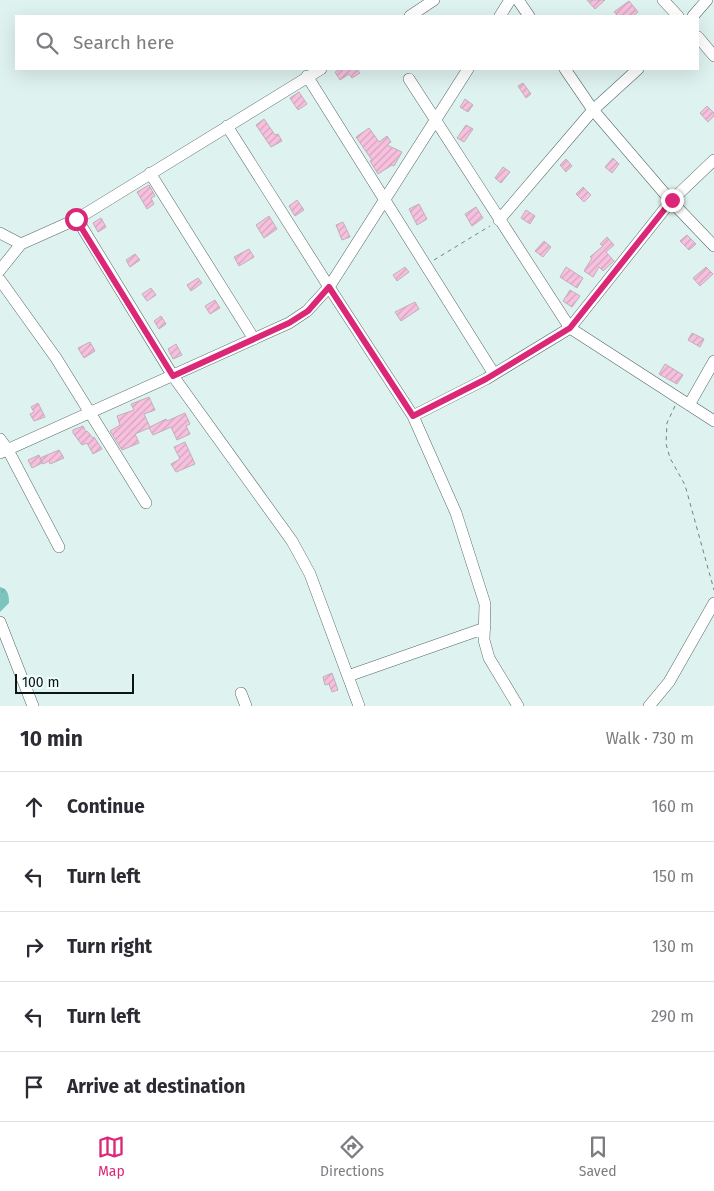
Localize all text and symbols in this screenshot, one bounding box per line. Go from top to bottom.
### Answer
search box [15,15,699,70]
icon: search [33,29,61,57]
text: Search here [73,31,174,54]
route end [661,189,684,212]
route start [65,208,88,231]
scale bar [15,671,134,694]
text: 100 m [22,674,59,691]
text: 10 min [20,726,83,752]
text: Walk · 730 m [606,729,694,748]
icon: ahead [20,793,48,821]
text: Continue [67,795,145,818]
text: 160 m [652,797,694,816]
icon: left [20,863,48,891]
text: Turn left [67,865,141,888]
text: 150 m [652,867,694,886]
icon: right [20,933,48,961]
text: Turn right [67,935,152,958]
text: 130 m [652,937,694,956]
icon: left [20,1003,48,1031]
text: Turn left [67,1005,141,1028]
text: 290 m [651,1007,694,1026]
icon: arrive [20,1073,48,1101]
text: Arrive at destination [67,1075,246,1098]
tab: Map [97,1133,125,1180]
tab: Directions [320,1133,384,1180]
tab: Saved [579,1133,617,1180]

